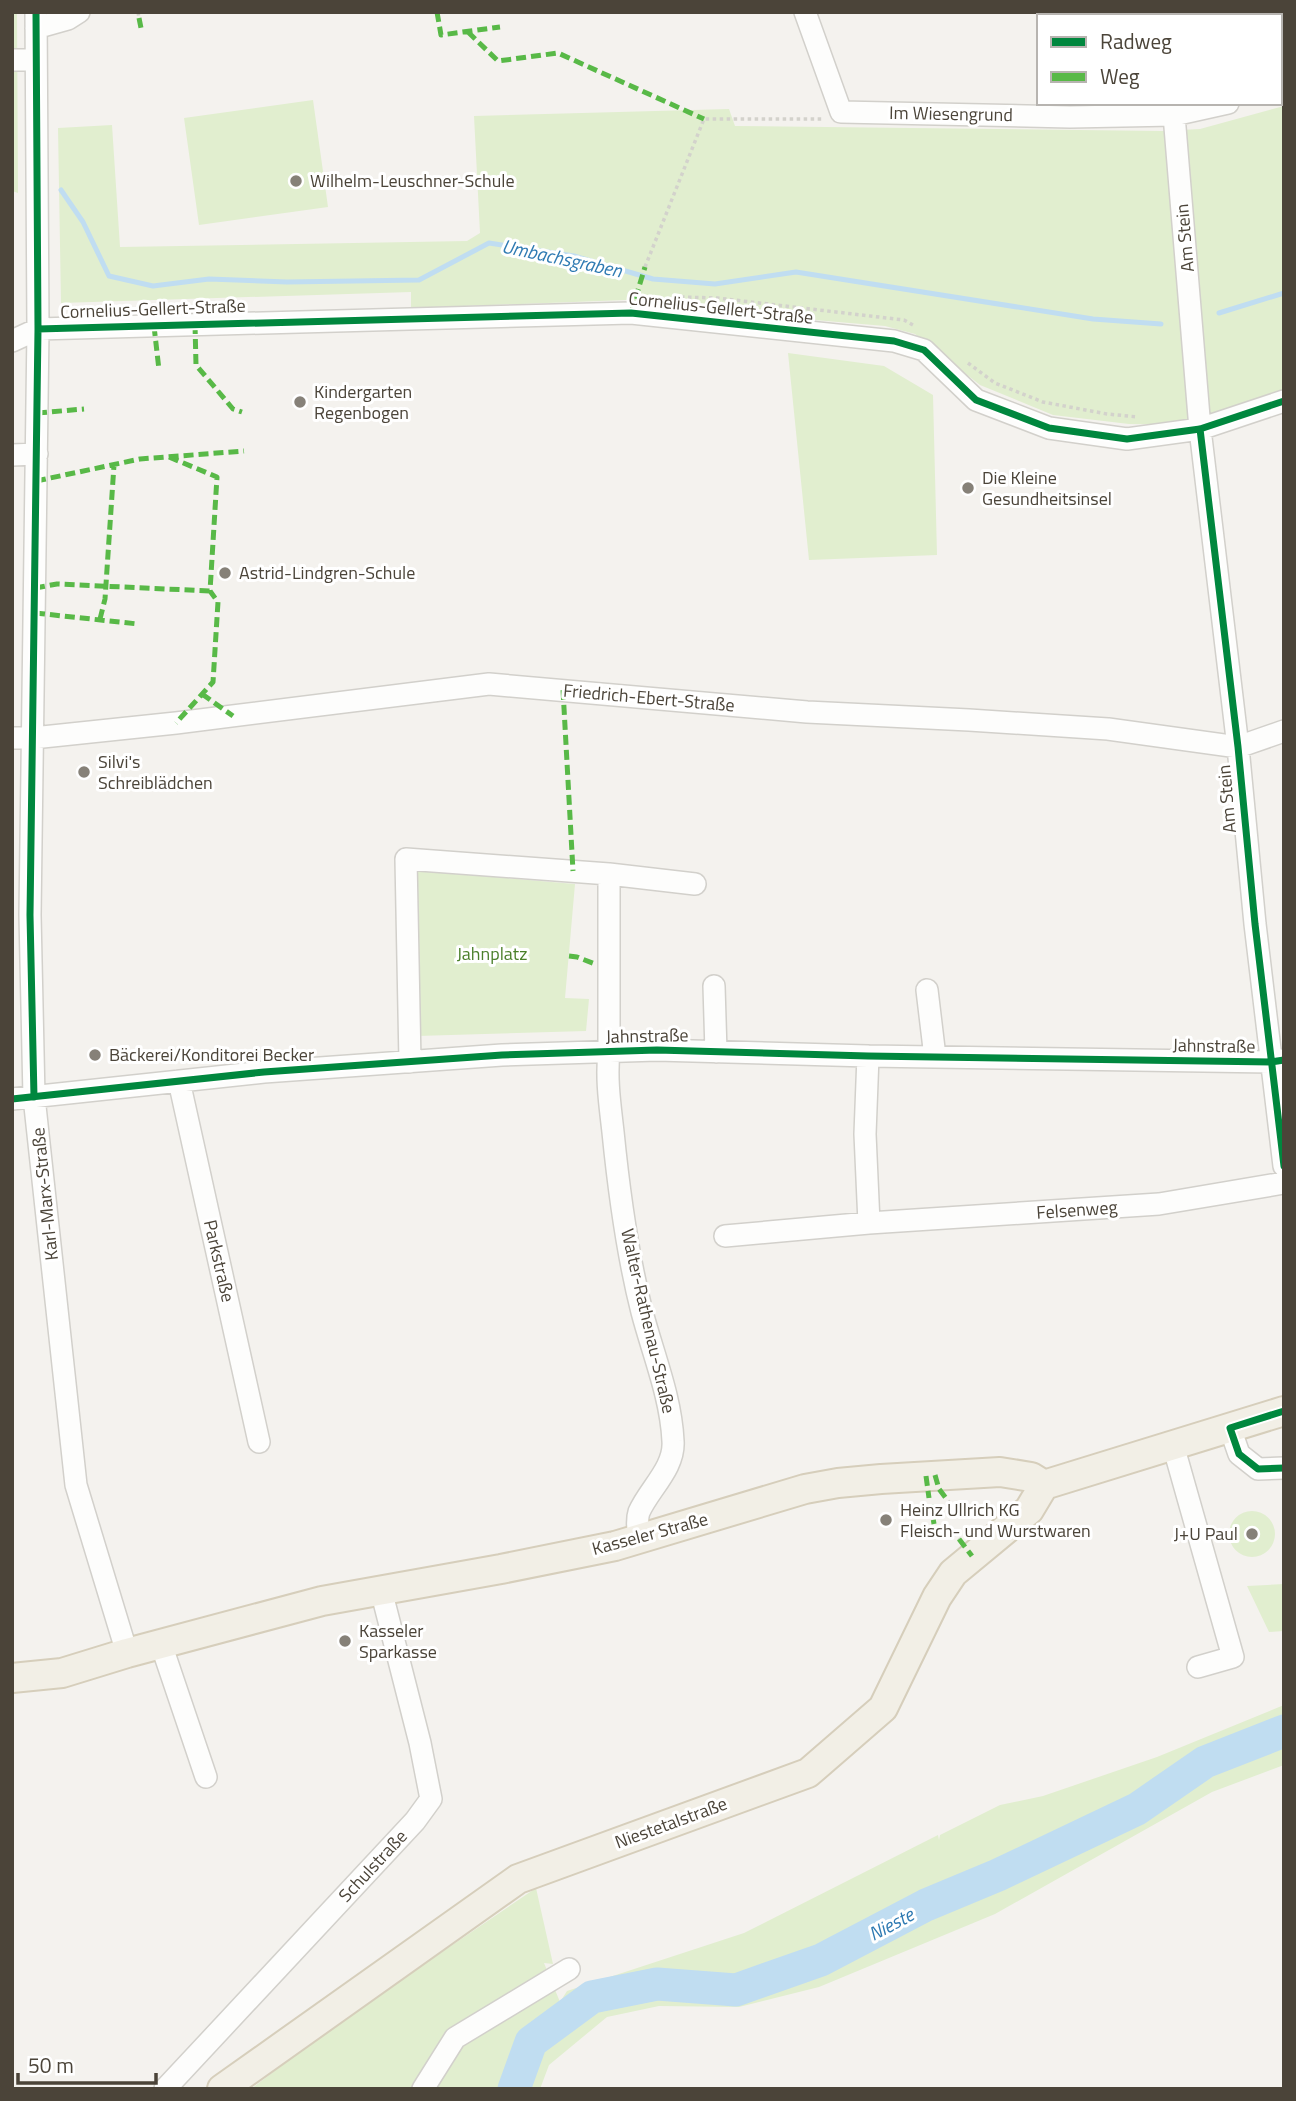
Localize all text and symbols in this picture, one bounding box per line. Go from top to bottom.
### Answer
legend [1037,14,1282,105]
text: Radweg [1100,25,1172,57]
text: Weg [1100,60,1140,92]
street label: Im Wiesengrund [889,99,1013,128]
place label: Wilhelm-Leuschner-Schule [310,167,515,194]
marker: Wilhelm-Leuschner-Schule [288,173,304,189]
street label: Am Stein [1168,203,1201,273]
water label: Umbachsgraben [499,231,625,284]
street label: Cornelius-Gellert-Straße [627,284,815,331]
street label: Cornelius-Gellert-Straße [60,292,246,325]
place label: Kindergarten Regenbogen [314,378,412,426]
marker: Kindergarten Regenbogen [292,394,308,410]
place label: Die Kleine Gesundheitsinsel [982,464,1112,512]
marker: Die Kleine Gesundheitsinsel [960,480,976,496]
place label: Astrid-Lindgren-Schule [239,559,415,586]
marker: Astrid-Lindgren-Schule [217,565,233,581]
street label: Friedrich-Ebert-Straße [562,677,736,718]
place label: Silvi's Schreiblädchen [98,748,213,796]
marker: Silvi's Schreiblädchen [76,764,92,780]
street label: Am Stein [1210,764,1243,834]
park label: Jahnplatz [457,940,527,967]
street label: Jahnstraße [605,1021,689,1050]
street label: Jahnstraße [1172,1031,1256,1060]
place label: Bäckerei/Konditorei Becker [109,1041,314,1068]
marker: Bäckerei/Konditorei Becker [87,1047,103,1063]
street label: Karl-Marx-Straße [24,1126,65,1262]
street label: Felsenweg [1035,1193,1119,1226]
street label: Parkstraße [197,1217,242,1305]
street label: Walter-Rathenau-Straße [614,1226,683,1416]
place label: Heinz Ullrich KG Fleisch- und Wurstwaren [900,1496,1091,1544]
street label: Kasseler Straße [589,1505,711,1562]
marker: Heinz Ullrich KG Fleisch- und Wurstwaren [878,1512,894,1528]
place label: J+U Paul [1174,1520,1238,1547]
marker: J+U Paul [1244,1526,1260,1542]
place label: Kasseler Sparkasse [359,1617,437,1665]
marker: Kasseler Sparkasse [337,1633,353,1649]
street label: Niestetalstraße [611,1790,731,1855]
street label: Schulstraße [332,1823,413,1908]
water label: Nieste [863,1899,920,1948]
scale bar [18,2042,156,2086]
text: 50 m [28,2049,74,2081]

